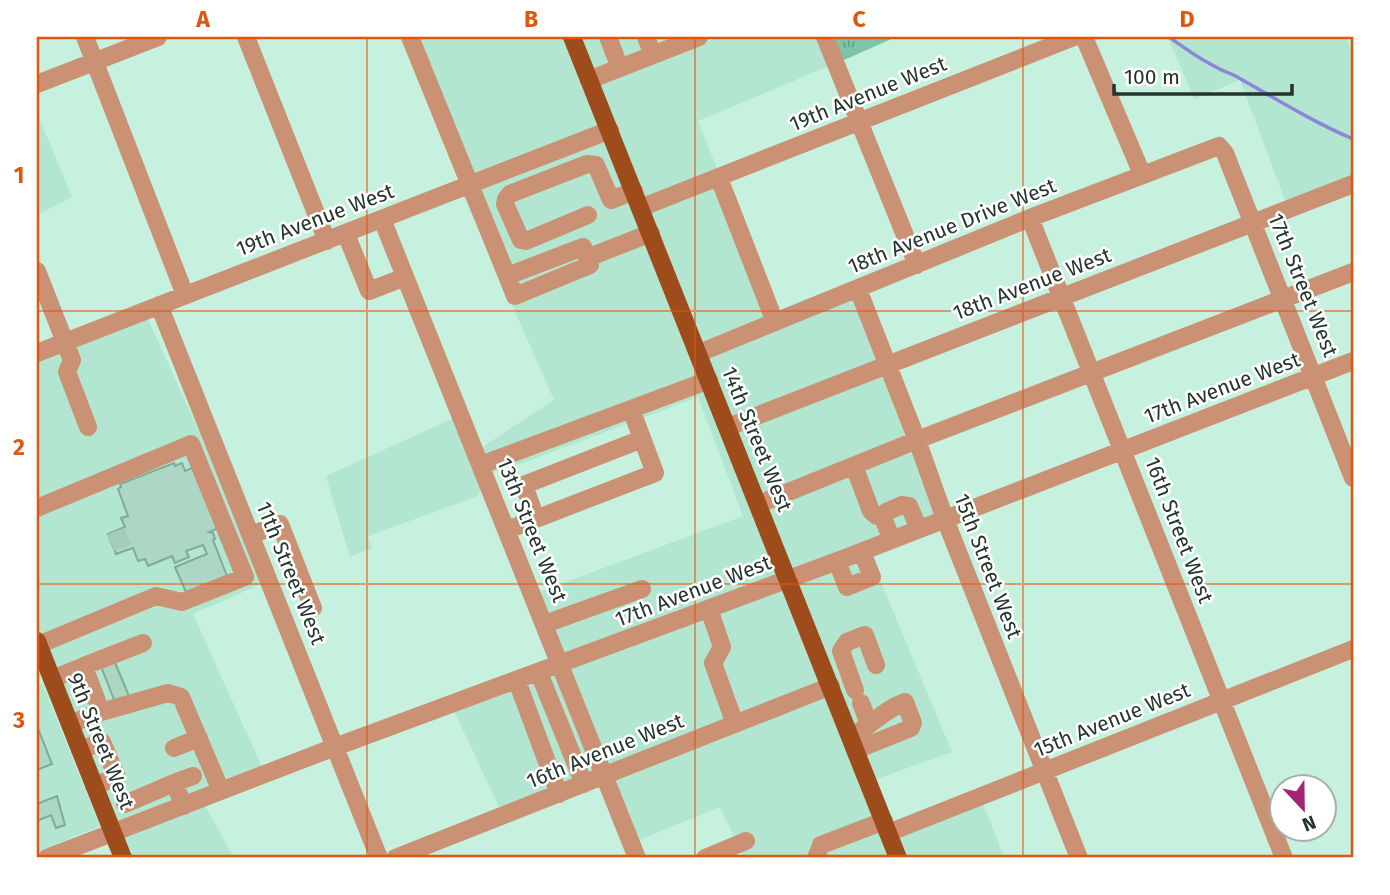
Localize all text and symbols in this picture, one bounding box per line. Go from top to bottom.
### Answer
text: A [195,5,210,33]
text: B [524,5,538,33]
text: C [852,5,866,33]
text: D [1180,5,1195,33]
street label: 19th Avenue West [786,51,951,137]
scale bar [1114,52,1292,96]
text: 100 m [1124,64,1180,90]
text: 1 [14,161,24,189]
street label: 18th Avenue Drive West [844,172,1060,280]
street label: 19th Avenue West [232,178,398,262]
street label: 17th Street West [1262,209,1344,361]
street label: 18th Avenue West [949,242,1115,326]
street label: 17th Avenue West [1140,346,1304,430]
street label: 14th Street West [716,363,798,516]
text: 2 [13,433,25,461]
street label: 16th Street West [1139,453,1219,607]
street label: 13th Street West [491,454,573,606]
street label: 15th Street West [948,490,1028,643]
street label: 11th Street West [251,498,332,649]
street label: 17th Avenue West [611,549,775,633]
street label: 9th Street West [62,669,140,813]
street label: 15th Avenue West [1030,677,1194,763]
text: 3 [12,706,25,734]
street label: 16th Avenue West [523,708,688,794]
north arrow [1268,772,1338,842]
text: N [1299,810,1319,836]

